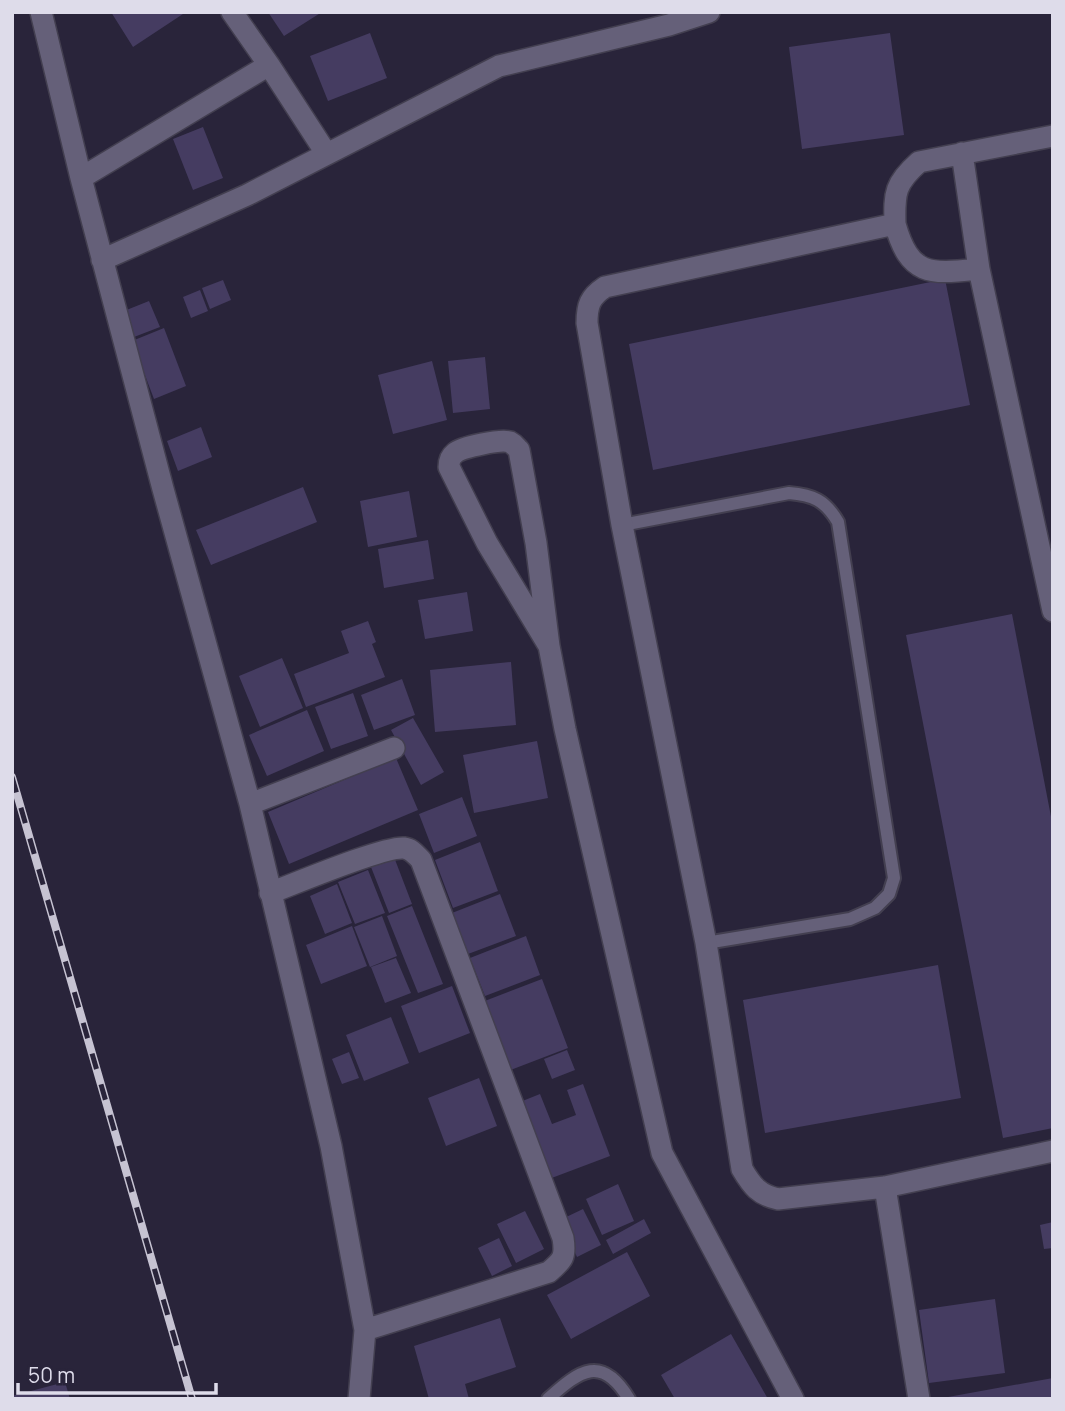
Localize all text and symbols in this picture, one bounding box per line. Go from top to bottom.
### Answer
scale bar [18,1352,215,1396]
text: 50 m [28,1361,75,1389]

